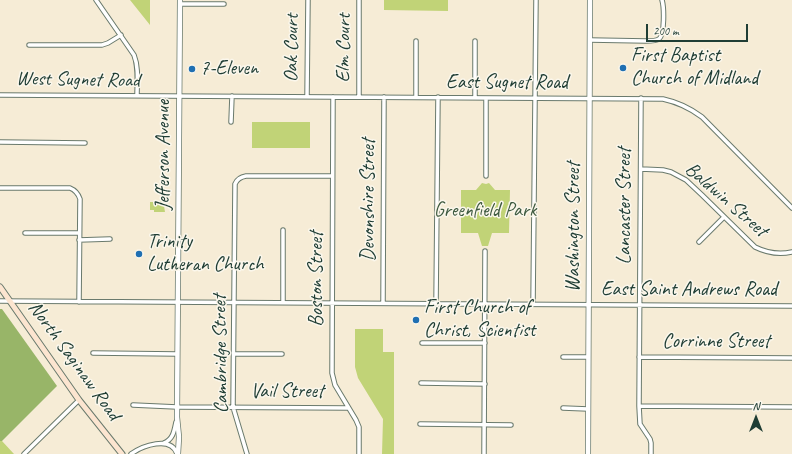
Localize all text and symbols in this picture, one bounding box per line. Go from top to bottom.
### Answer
street label: Elm Court [331,13,357,83]
street label: Oak Court [279,14,305,82]
scale bar [648,16,750,42]
text: 200 m [653,23,679,39]
place label: First Baptist Church of Midland [631,44,758,91]
place label: 7-Eleven [200,57,258,81]
marker: First Baptist Church of Midland [618,63,628,73]
marker: 7-Eleven [187,64,197,74]
street label: West Sugnet Road [16,67,140,93]
street label: East Sugnet Road [446,71,568,95]
street label: Jefferson Avenue [152,100,176,210]
street label: Devonshire Street [357,139,381,261]
street label: Lancaster Street [613,148,637,264]
street label: Baldwin Street [680,158,772,242]
street label: Washington Street [562,162,586,292]
park label: Greenfield Park [434,199,536,223]
place label: Trinity Lutheran Church [147,230,264,277]
street label: Boston Street [305,231,329,327]
marker: Trinity Lutheran Church [134,249,144,259]
street label: East Saint Andrews Road [601,278,777,302]
street label: Cambridge Street [208,294,234,414]
place label: First Church of Christ, Scientist [424,296,535,343]
street label: North Saginaw Road [23,297,125,425]
marker: First Church of Christ, Scientist [411,315,421,325]
street label: Corrinne Street [662,330,770,354]
street label: Vail Street [250,380,324,404]
north arrow [736,398,776,438]
text: N [753,399,759,413]

